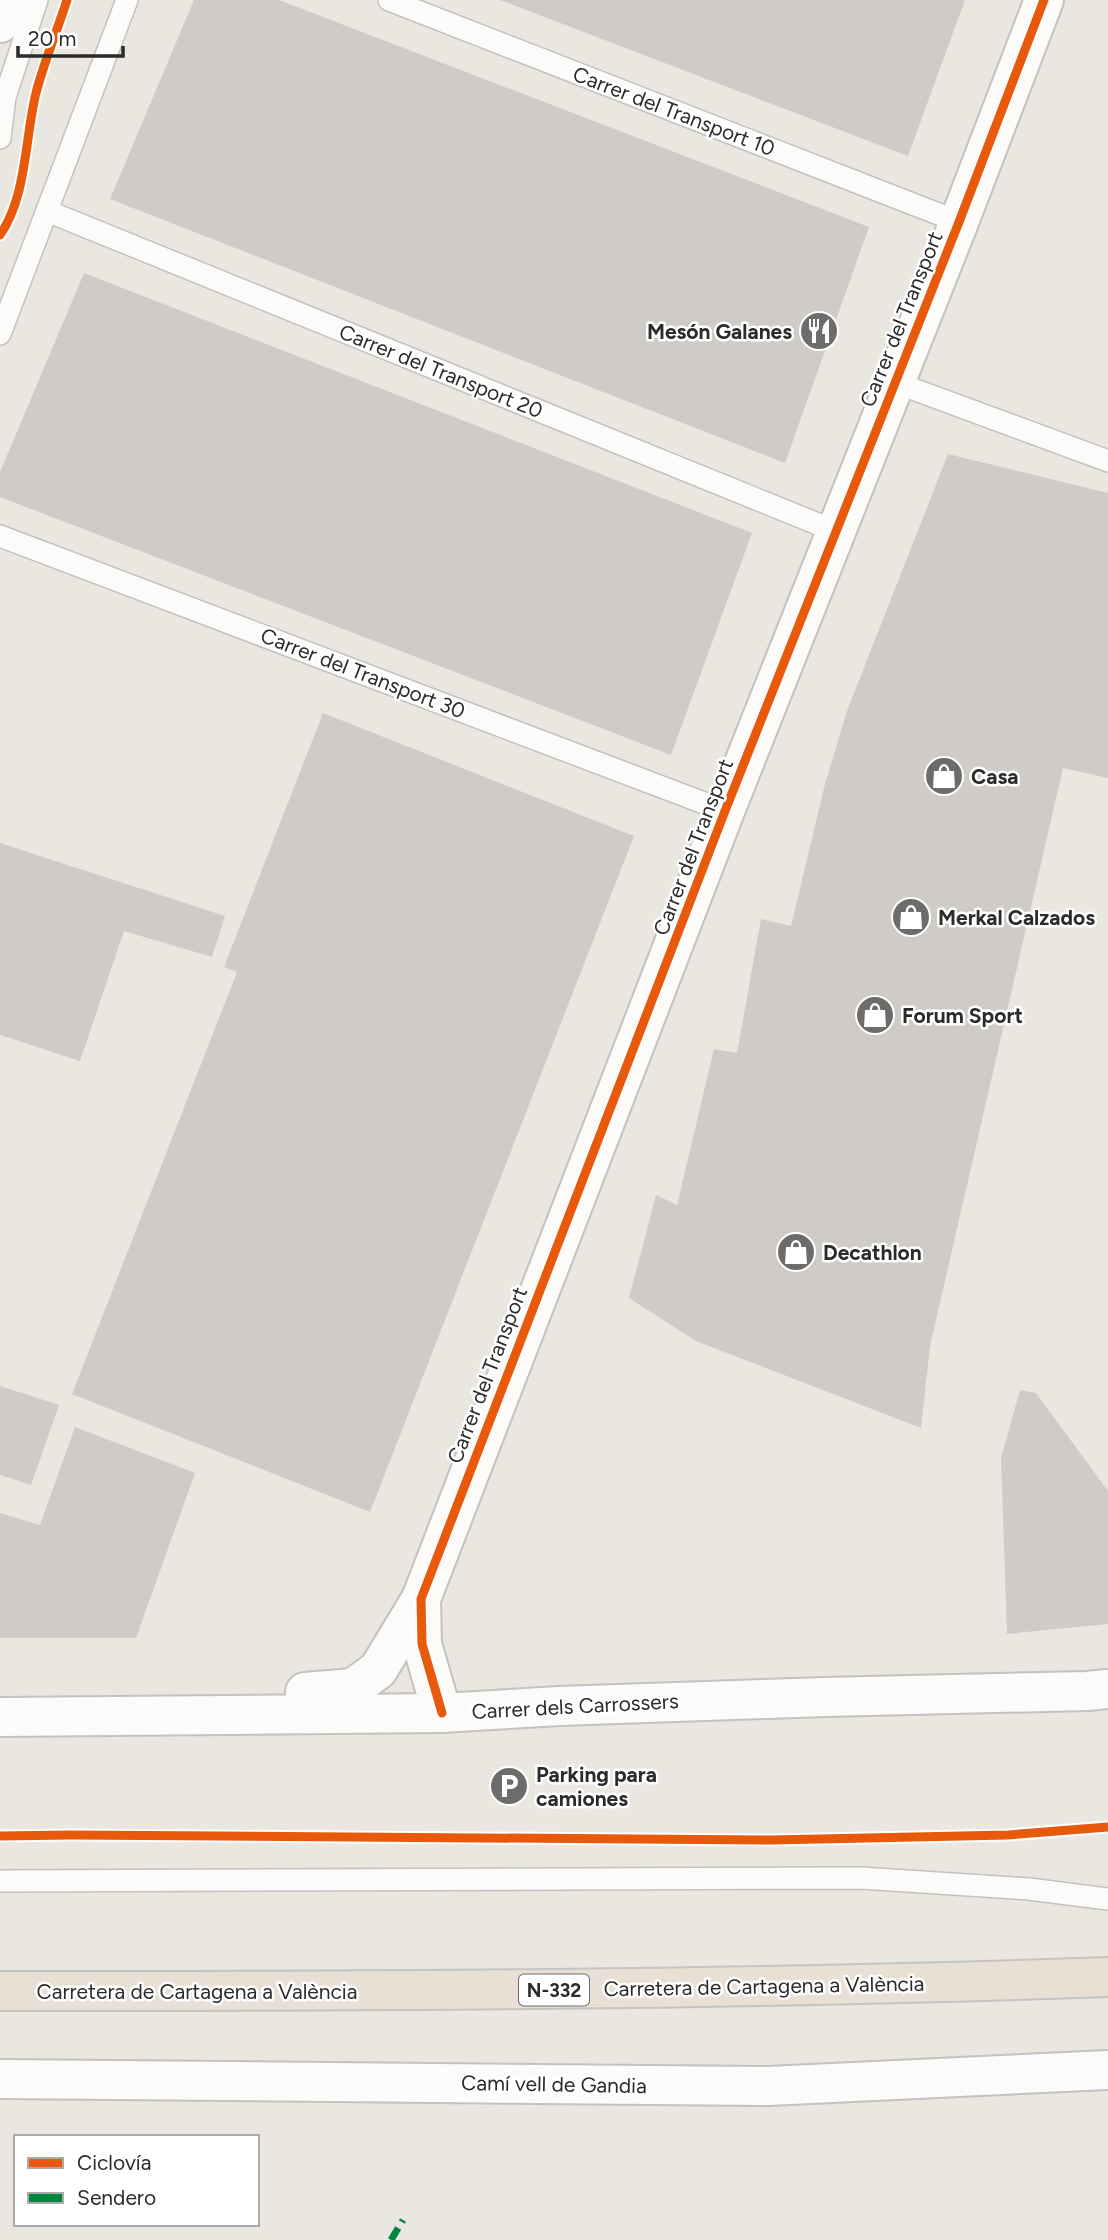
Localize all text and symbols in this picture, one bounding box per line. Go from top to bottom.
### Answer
scale bar [18,14,122,58]
text: 20 m [28,26,76,51]
street label: Carrer del Transport 10 [570,61,778,161]
street label: Carrer del Transport [854,228,948,410]
restaurant icon: Mesón Galanes [798,310,840,352]
street label: Carrer del Transport 20 [336,319,546,423]
place label: Mesón Galanes [647,319,792,344]
street label: Carrer del Transport 30 [257,622,469,724]
street label: Carrer del Transport [648,755,738,939]
shop icon: Casa [923,755,965,797]
place label: Casa [971,764,1018,789]
shop icon: Merkal Calzados [890,896,932,938]
place label: Merkal Calzados [938,905,1095,930]
shop icon: Forum Sport [854,994,896,1036]
place label: Forum Sport [902,1003,1023,1028]
shop icon: Decathlon [775,1231,817,1273]
place label: Decathlon [823,1240,922,1265]
street label: Carrer del Transport [442,1283,532,1467]
street label: Carrer dels Carrossers [471,1688,679,1724]
place label: Parking para camiones [536,1762,657,1811]
parking icon: Parking para camiones [488,1765,530,1807]
street label: Carretera de Cartagena a València [603,1971,925,2001]
road number: N-332 [519,1974,589,2006]
street label: Carretera de Cartagena a València [37,1979,357,2004]
street label: Camí vell de Gandia [461,2070,647,2098]
legend [14,2135,259,2226]
text: Ciclovía [77,2150,151,2175]
text: Sendero [77,2185,156,2210]

